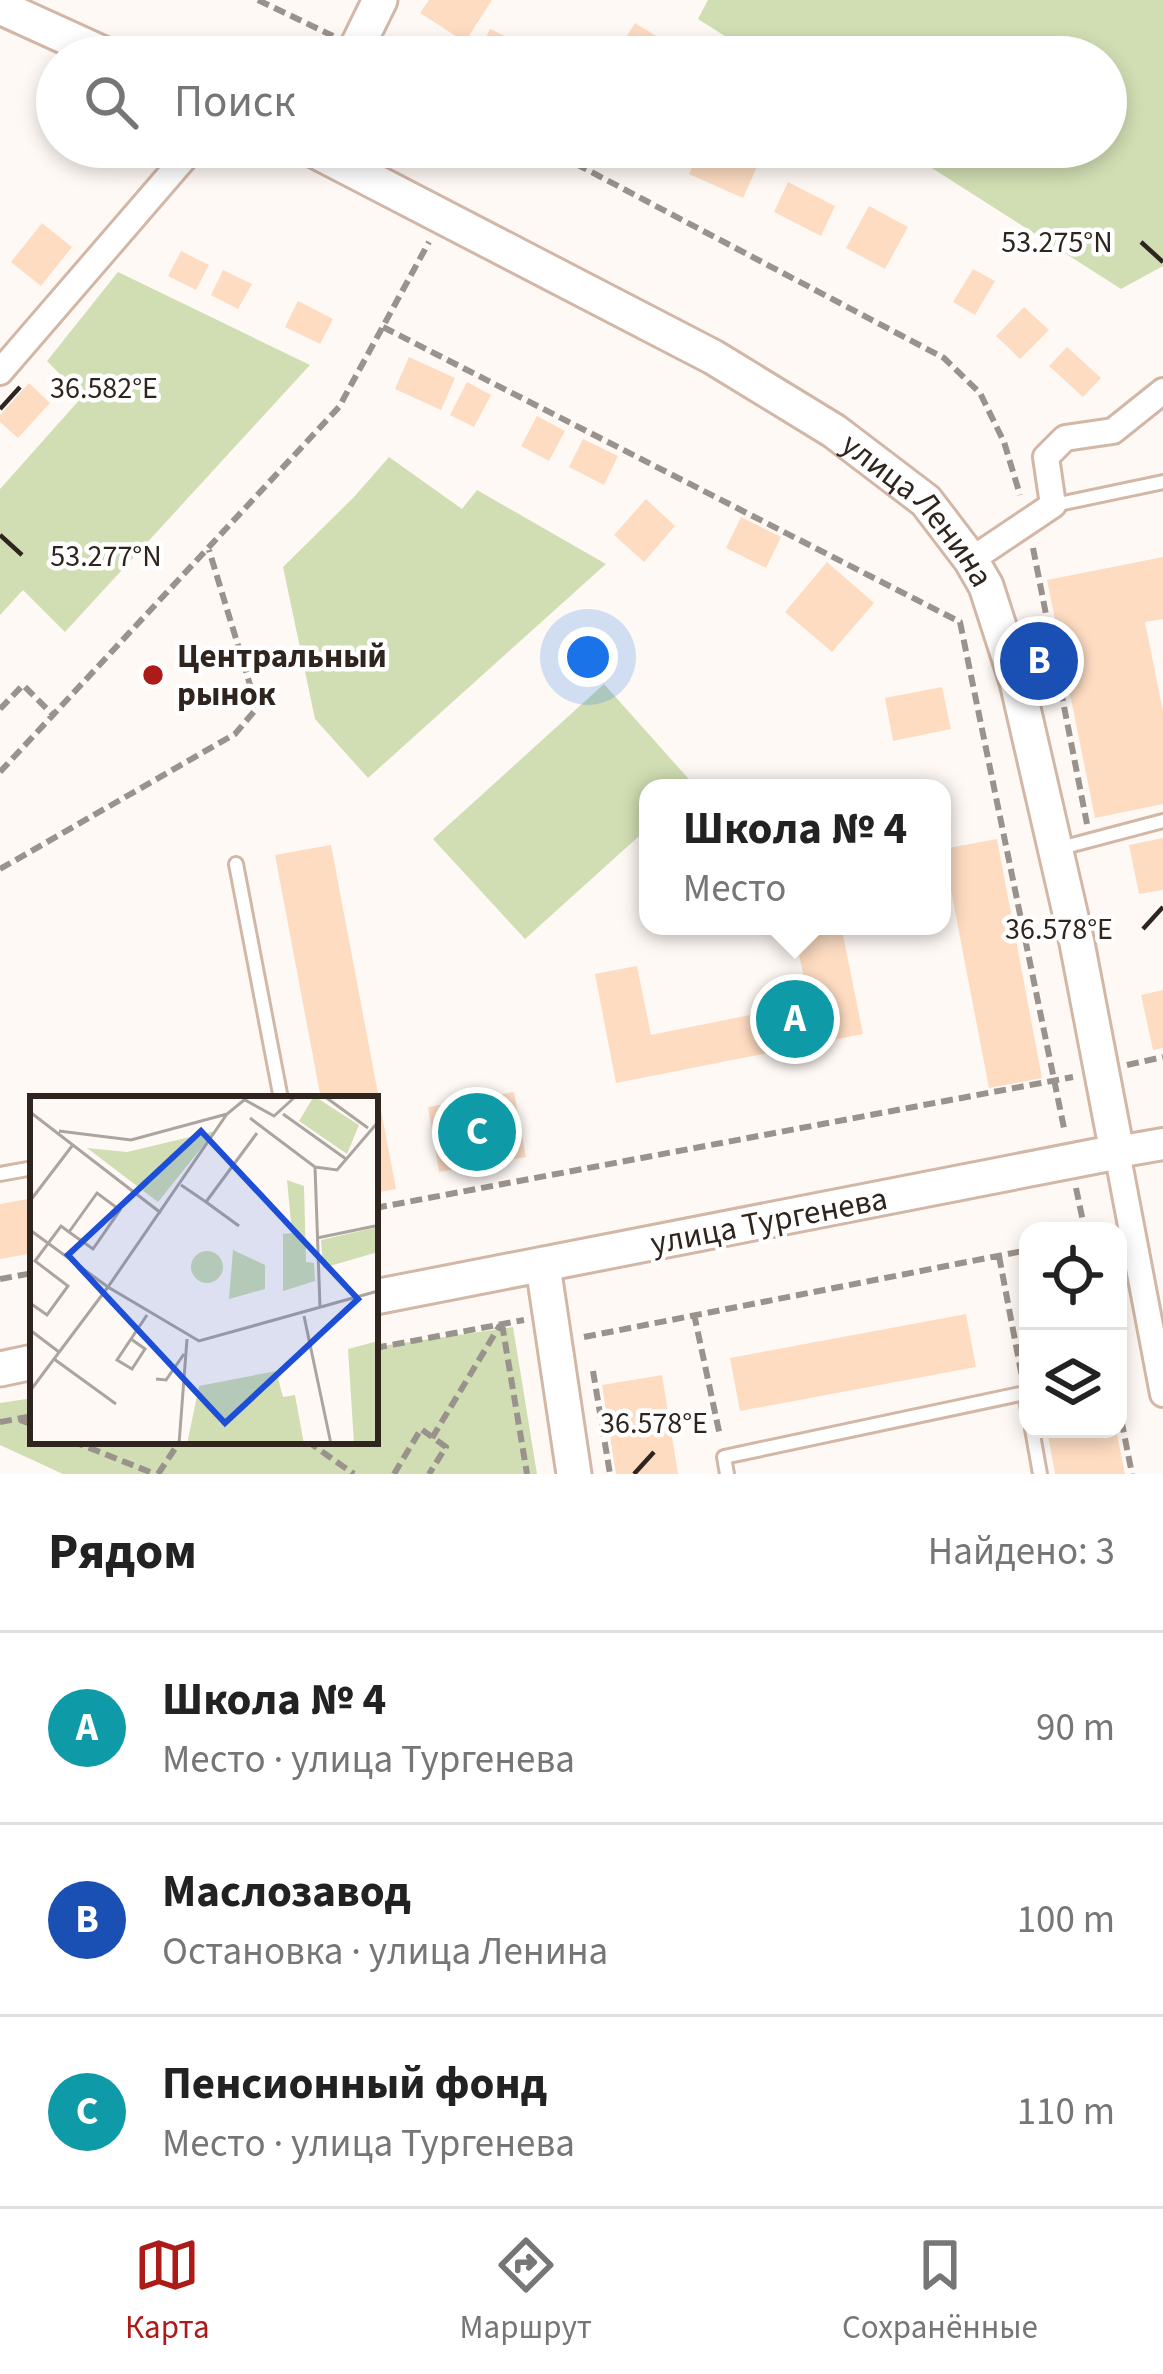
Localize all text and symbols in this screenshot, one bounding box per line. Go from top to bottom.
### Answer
search box [36,36,1127,168]
icon: search [78,69,144,135]
text: Поиск [174,70,296,134]
text: 53.275°N [1001,221,1113,264]
text: 36.582°E [50,367,158,410]
street label: улица Ленина [831,421,1005,596]
text: 53.277°N [50,535,162,578]
pin: B [1000,616,1078,706]
your location [558,627,618,687]
place label: Центральный рынок [177,633,387,718]
marker: Центральный рынок [140,662,166,688]
popup [639,779,951,935]
text: Школа № 4 [683,797,907,861]
text: Место [683,861,786,917]
text: 36.578°E [1005,908,1113,951]
pin: A [756,974,834,1064]
pin: C [438,1087,516,1177]
inset map [30,1096,378,1444]
street label: улица Тургенева [647,1175,891,1267]
map controls [1019,1222,1127,1438]
button: locate [1019,1222,1127,1330]
button: layers [1019,1330,1127,1438]
text: 36.578°E [600,1402,708,1445]
text: Рядом [48,1516,197,1588]
text: Найдено: 3 [928,1524,1115,1580]
text: Школа № 4 [162,1668,386,1732]
text: A [76,1700,98,1756]
text: 90 m [1036,1700,1115,1756]
text: Место · улица Тургенева [162,1732,575,1788]
text: Маслозавод [162,1860,411,1924]
text: B [75,1892,99,1948]
text: 100 m [1017,1892,1115,1948]
text: Остановка · улица Ленина [162,1924,608,1980]
text: Пенсионный фонд [162,2052,547,2116]
text: C [76,2084,98,2140]
text: 110 m [1017,2084,1115,2140]
text: Место · улица Тургенева [162,2116,575,2172]
tab: Карта [125,2232,210,2351]
tab: Маршрут [460,2232,592,2351]
tab: Сохранённые [842,2232,1038,2351]

